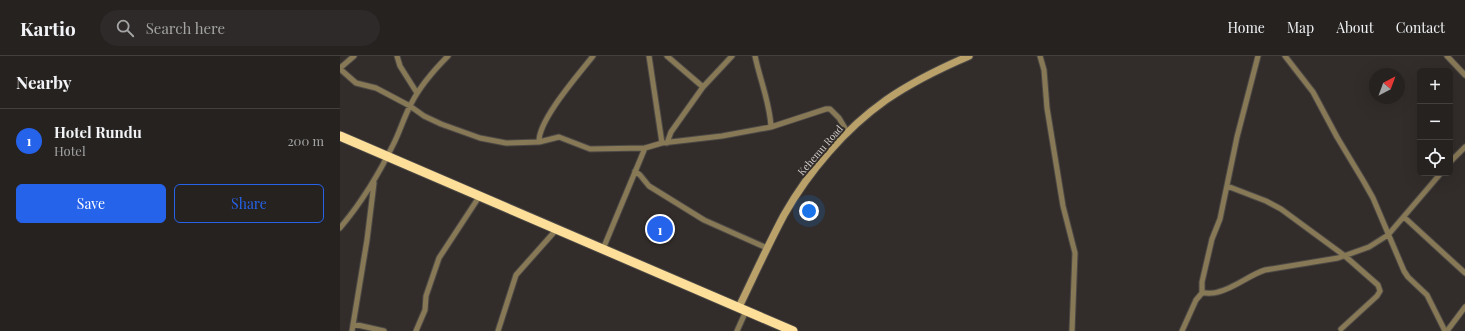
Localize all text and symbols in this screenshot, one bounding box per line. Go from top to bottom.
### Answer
search box [100,10,380,46]
text: Kartio [20,15,76,41]
icon: search [114,17,136,39]
text: Search here [146,18,225,38]
text: Home [1227,18,1265,37]
text: Map [1287,18,1314,37]
text: About [1336,18,1374,37]
text: Contact [1396,18,1445,37]
north arrow [1369,68,1405,104]
map controls [1417,68,1453,176]
button: + [1417,68,1453,104]
text: Nearby [16,71,71,93]
button: − [1417,104,1453,140]
text: Hotel Rundu [54,122,142,142]
street label: Kehemu Road [794,122,846,178]
text: 1 [27,132,31,149]
text: 200 m [287,132,324,149]
button: locate [1417,140,1453,176]
text: Hotel [54,142,86,159]
button: Save [16,184,166,223]
button: Share [174,184,324,223]
your location [799,201,819,221]
pin: 1 [647,214,673,244]

